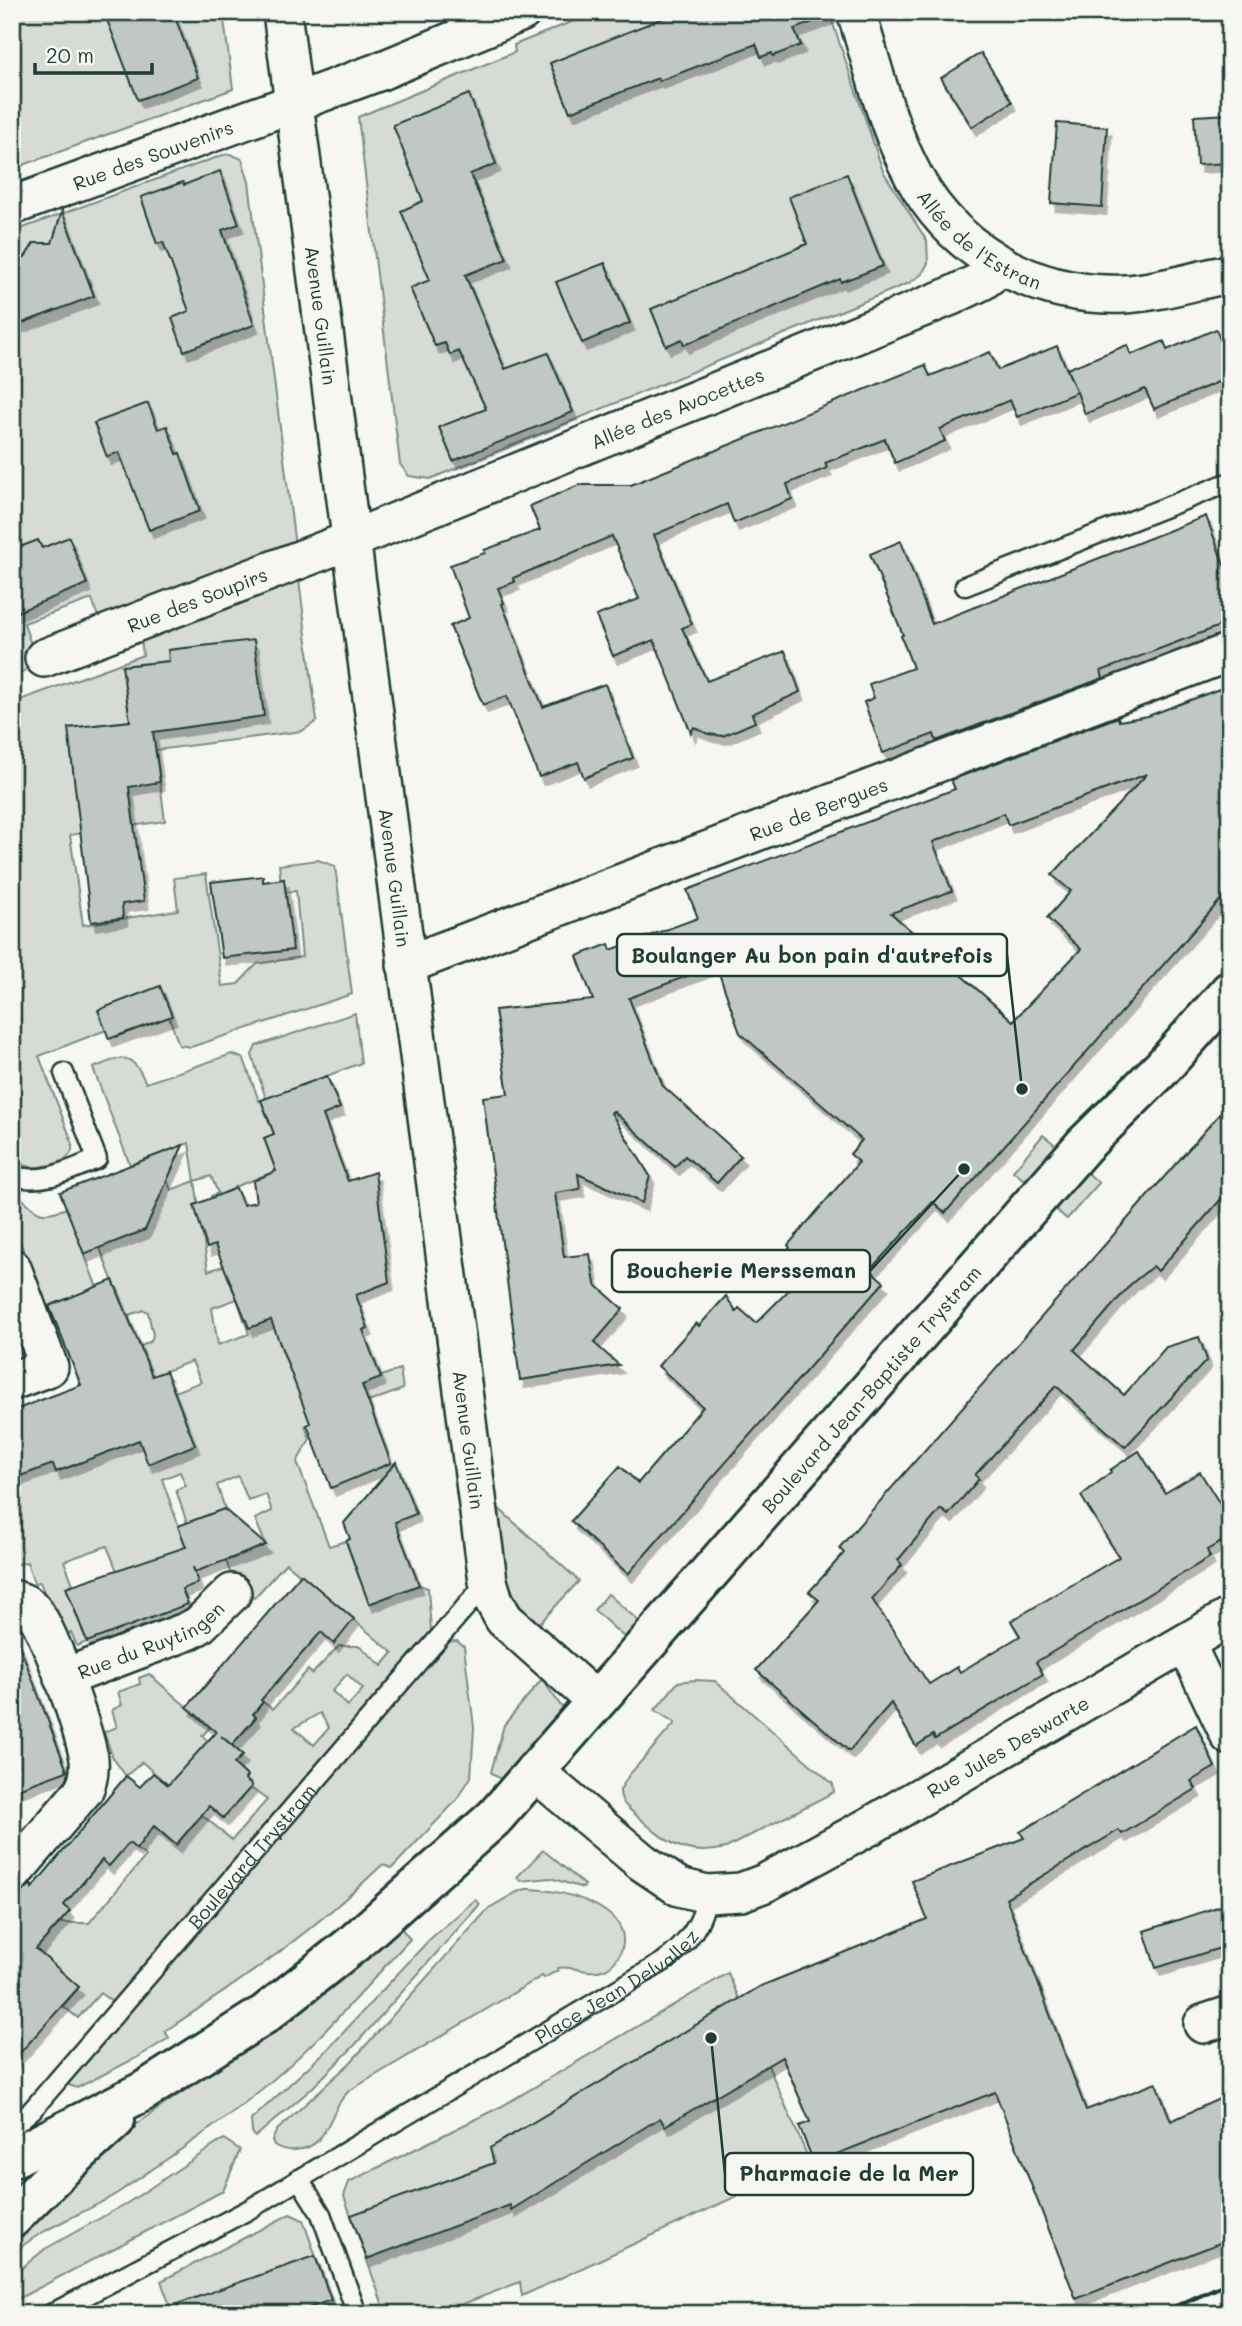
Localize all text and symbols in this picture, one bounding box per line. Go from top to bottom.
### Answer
scale bar [35,32,152,76]
text: 20 m [46,41,94,68]
street label: Rue des Souvenirs [69,114,236,195]
street label: Allée de l'Estran [912,185,1045,294]
street label: Avenue Guillain [300,244,343,386]
street label: Allée des Avocettes [587,361,767,454]
street label: Rue des Soupirs [123,561,271,637]
street label: Rue de Bergues [746,771,891,846]
street label: Avenue Guillain [374,807,417,949]
callout: Boulanger Au bon pain d'autrefois [617,934,1007,976]
text: Boulanger Au bon pain d'autrefois [631,941,993,968]
callout: Boucherie Mersseman [612,1250,870,1292]
text: Boucherie Mersseman [626,1256,856,1283]
street label: Boulevard Jean-Baptiste Trystram [755,1260,986,1518]
street label: Avenue Guillain [448,1369,491,1511]
street label: Rue du Ruytingen [74,1595,229,1684]
street label: Rue Jules Deswarte [922,1689,1093,1803]
street label: Boulevard Trystram [182,1778,321,1933]
street label: Place Jean Delvallez [530,1924,704,2049]
callout: Pharmacie de la Mer [725,2153,973,2195]
text: Pharmacie de la Mer [739,2159,959,2186]

